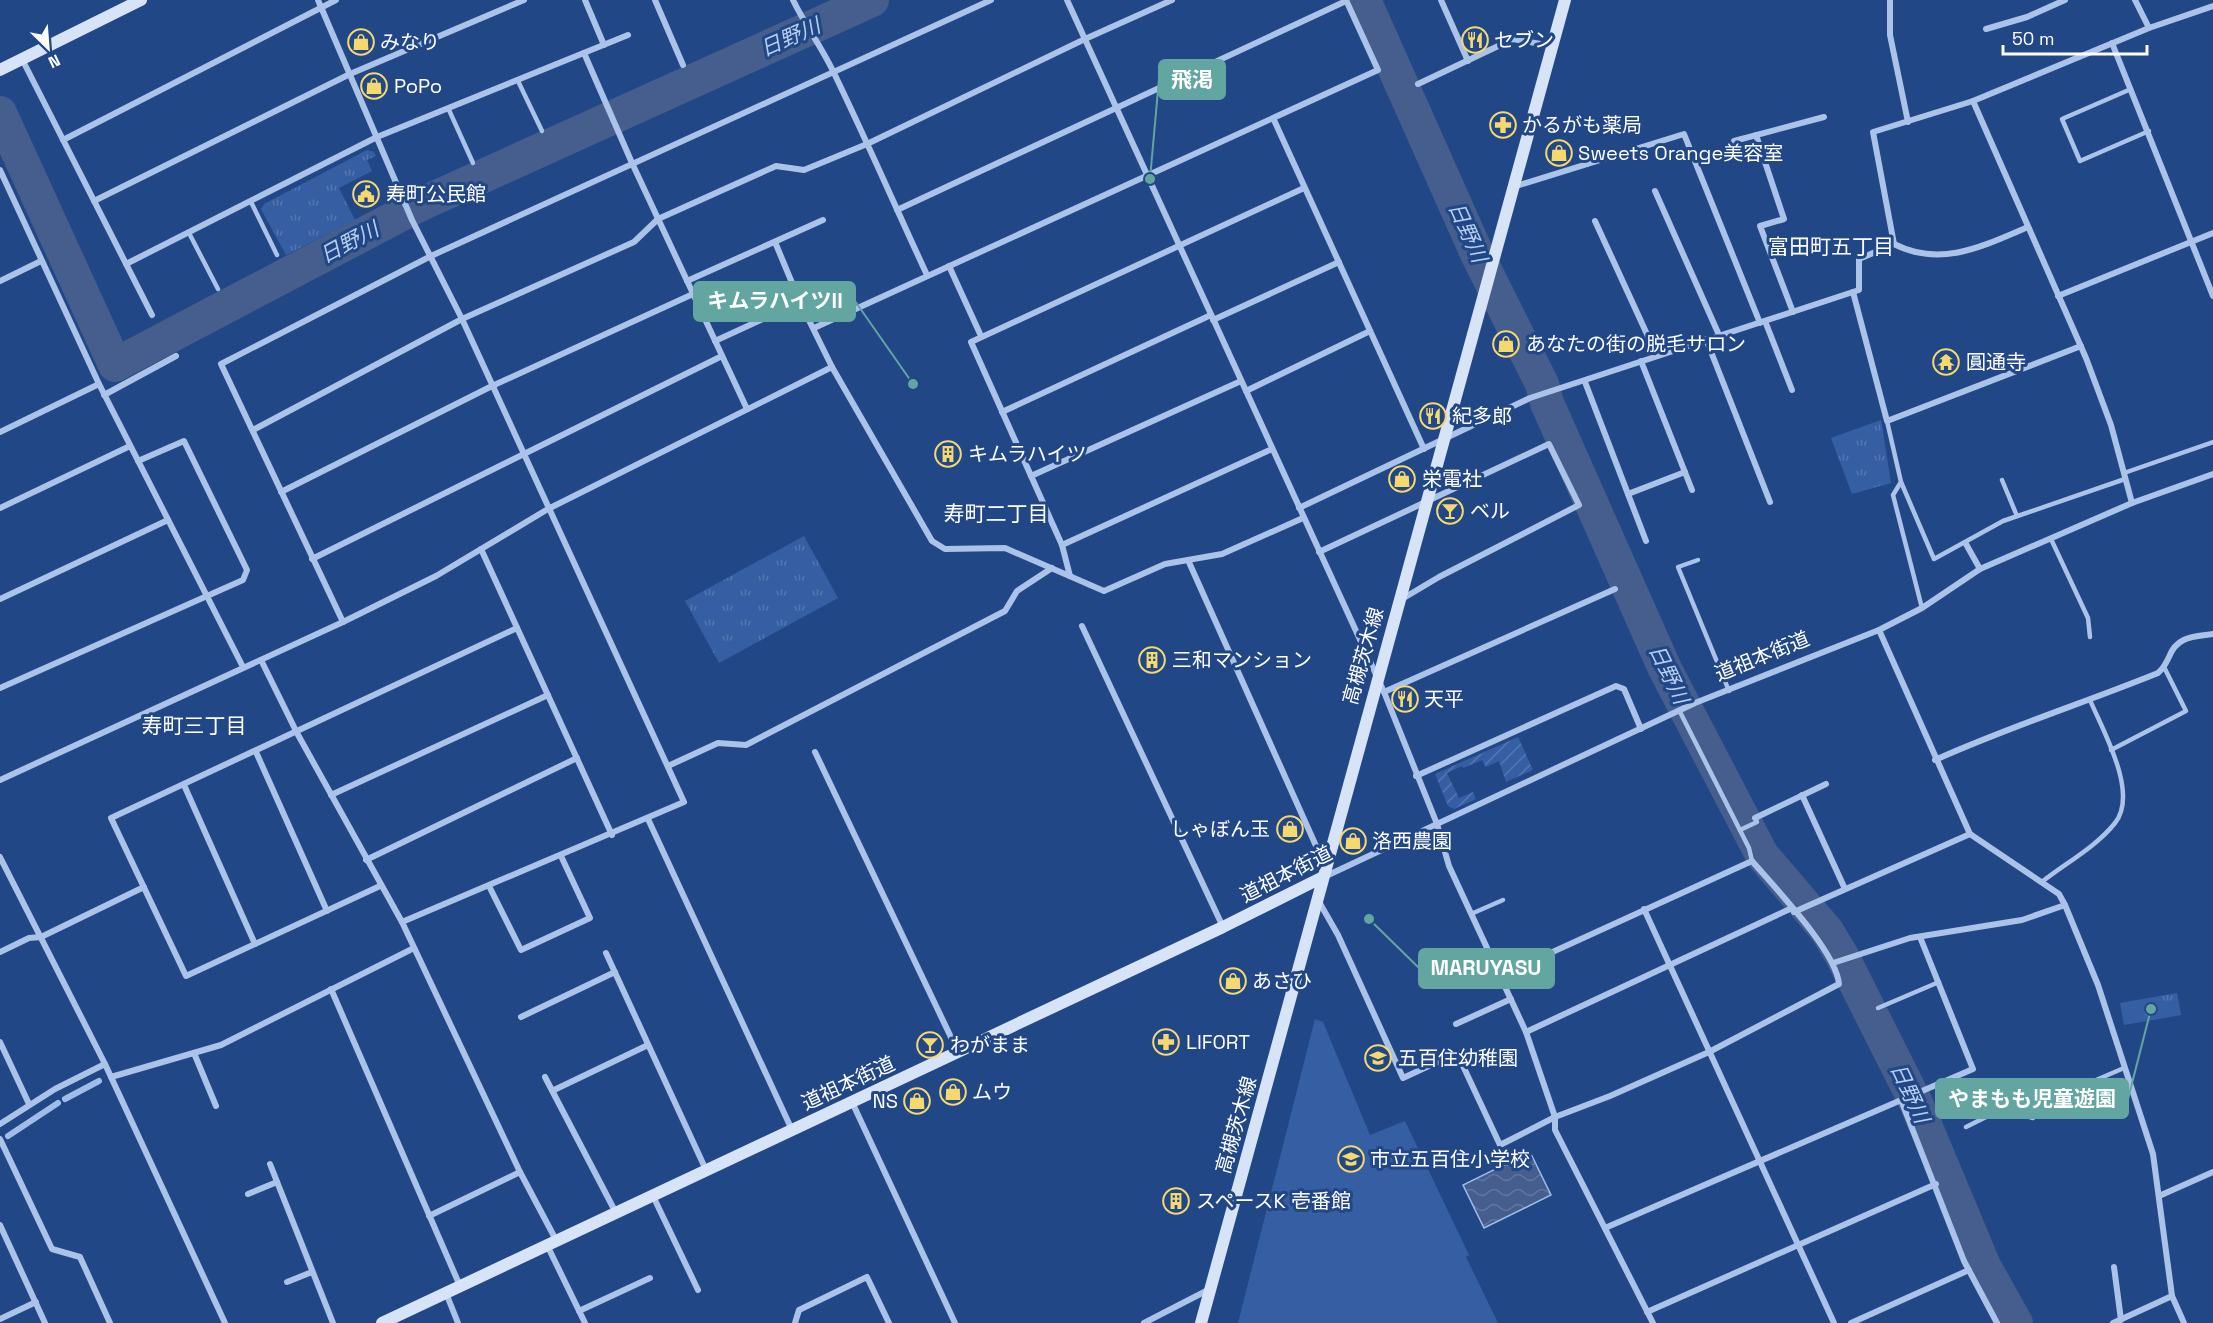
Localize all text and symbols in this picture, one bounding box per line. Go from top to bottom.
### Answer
water label: 日野川 [756,11,826,62]
north arrow [18,18,78,78]
scale bar [2003,18,2147,56]
restaurant icon: セブン [1460,25,1490,55]
shop icon: みなり [346,27,376,57]
place label: セブン [1494,27,1554,53]
text: 50 m [2012,27,2054,50]
place label: みなり [380,29,440,55]
text: N [45,49,63,73]
callout: 飛渇 [1159,60,1225,99]
text: 飛渇 [1171,66,1213,93]
shop icon: PoPo [359,71,389,101]
place label: PoPo [394,73,442,99]
pharmacy icon: かるがも薬局 [1488,110,1518,140]
place label: かるがも薬局 [1522,112,1642,138]
shop icon: Sweets Orange美容室 [1544,138,1574,168]
place label: Sweets Orange美容室 [1578,140,1783,166]
public building icon: 寿町公民館 [351,179,381,209]
place label: 寿町公民館 [386,181,486,207]
water label: 日野川 [1443,198,1494,268]
water label: 日野川 [315,214,385,269]
district label: 富田町五丁目 [1768,233,1894,260]
callout: キムラハイツII [694,282,855,321]
text: キムラハイツII [707,287,843,314]
shop icon: あなたの街の脱毛サロン [1491,329,1521,359]
place label: あなたの街の脱毛サロン [1526,331,1746,357]
temple icon: 圓通寺 [1931,347,1961,377]
place label: 圓通寺 [1966,349,2026,375]
restaurant icon: 紀多郎 [1418,401,1448,431]
place label: 紀多郎 [1452,403,1512,429]
building icon: キムラハイツ [933,439,963,469]
place label: キムラハイツ [968,441,1086,467]
shop icon: 栄電社 [1387,464,1417,494]
place label: 栄電社 [1422,466,1482,492]
bar icon: ベル [1435,496,1465,526]
place label: ベル [1470,498,1510,524]
district label: 寿町二丁目 [944,500,1049,527]
street label: 高槻茨木線 [1337,604,1389,708]
street label: 道祖本街道 [1711,625,1813,687]
water label: 日野川 [1643,640,1696,710]
building icon: 三和マンション [1137,645,1167,675]
place label: 三和マンション [1172,647,1312,673]
restaurant icon: 天平 [1390,684,1420,714]
place label: 天平 [1424,686,1464,712]
district label: 寿町三丁目 [142,712,247,739]
shop icon: しゃぼん玉 [1275,814,1305,844]
place label: しゃぼん玉 [1170,816,1270,842]
shop icon: 洛西農園 [1338,826,1368,856]
place label: 洛西農園 [1372,828,1452,854]
street label: 道祖本街道 [1236,840,1336,908]
callout: MARUYASU [1419,949,1554,988]
text: MARUYASU [1431,954,1541,981]
shop icon: あさひ [1218,966,1248,996]
place label: あさひ [1252,968,1312,994]
pharmacy icon: LIFORT [1151,1027,1181,1057]
place label: LIFORT [1186,1029,1250,1055]
bar icon: わがまま [915,1030,945,1060]
place label: わがまま [950,1032,1030,1058]
school or university icon: 五百住幼稚園 [1363,1043,1393,1073]
place label: 五百住幼稚園 [1398,1045,1518,1071]
street label: 道祖本街道 [797,1050,899,1116]
water label: 日野川 [1884,1059,1936,1129]
street label: 高槻茨木線 [1210,1073,1262,1177]
shop icon: ムウ [938,1077,968,1107]
place label: ムウ [972,1079,1012,1105]
callout: やまもも児童遊園 [1936,1079,2128,1118]
text: やまもも児童遊園 [1948,1085,2116,1112]
shop icon: NS [902,1086,932,1116]
place label: NS [872,1088,898,1114]
school or university icon: 市立五百住小学校 [1336,1144,1366,1174]
place label: 市立五百住小学校 [1370,1146,1530,1172]
building icon: スペースK 壱番館 [1161,1186,1191,1216]
place label: スペースK 壱番館 [1196,1188,1351,1214]

